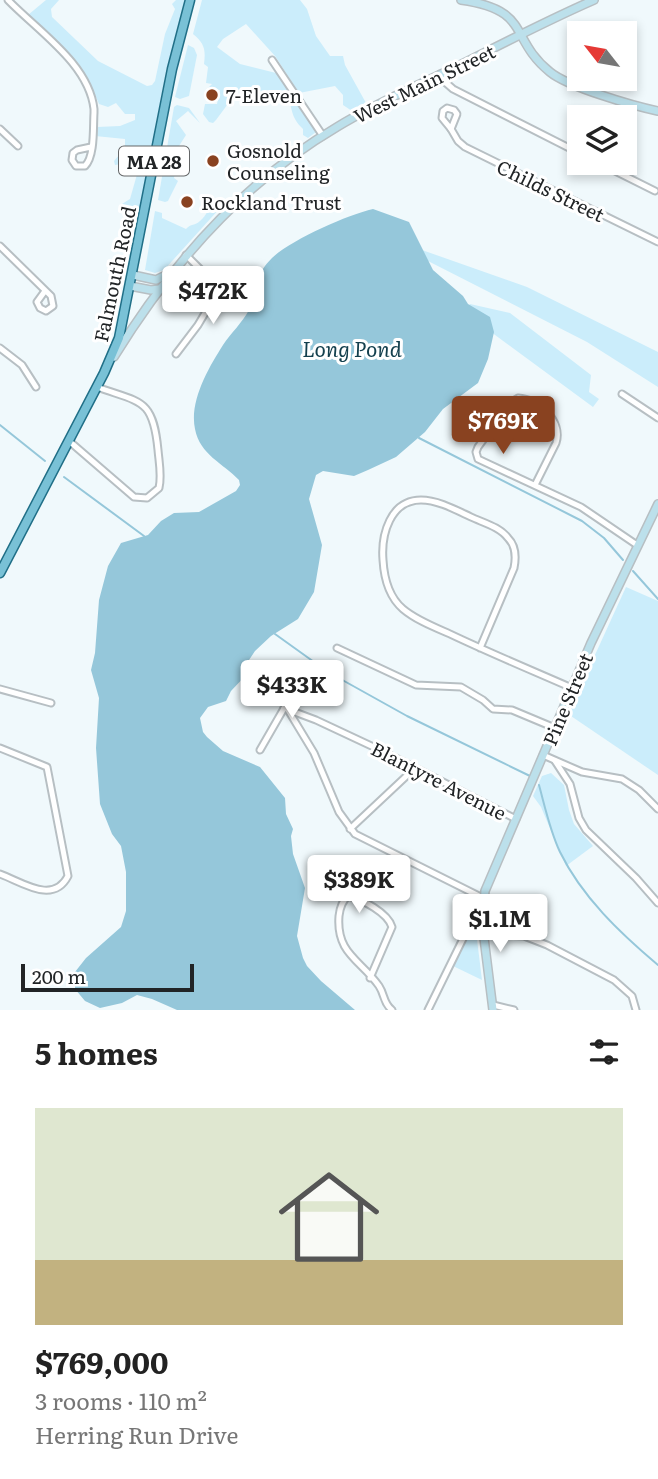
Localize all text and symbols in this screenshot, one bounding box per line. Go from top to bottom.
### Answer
north arrow [567,21,637,91]
map controls [567,21,637,175]
street label: West Main Street [348,36,500,129]
place label: 7-Eleven [226,81,302,109]
marker: 7-Eleven [204,87,220,103]
button: layers [567,105,637,175]
place label: Gosnold Counseling [227,136,330,186]
road number: MA 28 [119,146,189,176]
street label: Childs Street [492,152,610,228]
marker: Gosnold Counseling [205,153,221,169]
place label: Rockland Trust [201,188,342,216]
marker: Rockland Trust [179,194,195,210]
street label: Falmouth Road [86,203,142,345]
pin: $472K [164,266,262,326]
text: $472K [178,272,248,306]
water label: Long Pond [302,332,402,363]
pin: $769K [454,396,552,456]
text: $769K [468,402,538,436]
street label: Pine Street [535,648,599,750]
pin: $433K [243,660,341,720]
text: $433K [257,666,327,700]
street label: Blantyre Avenue [366,734,512,826]
pin: $389K [310,856,408,915]
text: $389K [323,861,395,895]
pin: $1.1M [451,894,549,954]
text: $1.1M [469,900,532,934]
scale bar [21,961,194,993]
text: 200 m [32,962,86,990]
text: 5 homes [35,1030,158,1074]
icon: filters [585,1033,623,1071]
icon: home [266,1154,392,1280]
text: $769,000 [35,1339,168,1383]
text: 3 rooms · 110 m² [35,1383,207,1417]
text: Herring Run Drive [35,1417,238,1451]

